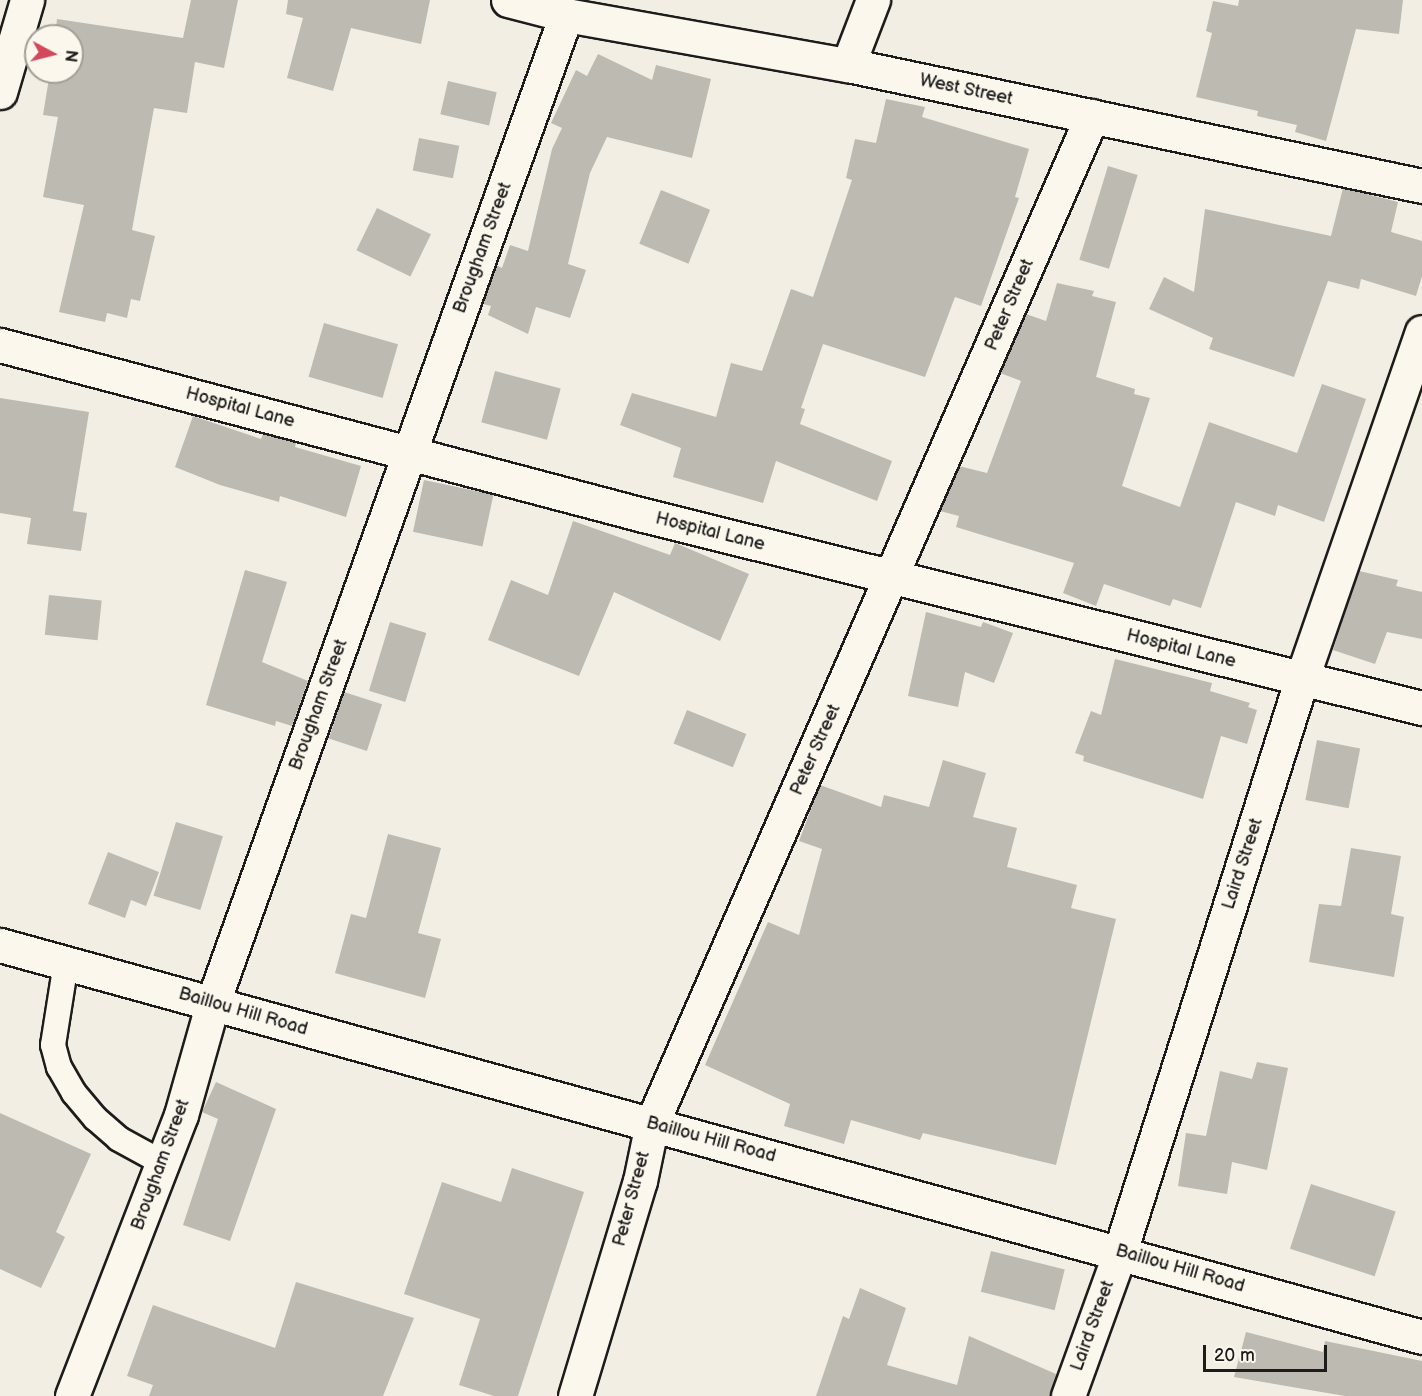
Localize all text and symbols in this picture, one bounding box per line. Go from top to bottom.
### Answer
north arrow [24,24,84,84]
text: N [60,49,81,63]
street label: West Street [917,70,1015,110]
street label: Brougham Street [449,179,517,317]
street label: Peter Street [981,256,1039,354]
street label: Hospital Lane [183,383,297,433]
street label: Hospital Lane [653,508,767,556]
street label: Hospital Lane [1124,625,1238,673]
street label: Brougham Street [285,636,353,774]
street label: Peter Street [786,701,846,799]
street label: Laird Street [1218,816,1268,912]
street label: Baillou Hill Road [176,983,310,1041]
street label: Brougham Street [127,1096,195,1234]
street label: Baillou Hill Road [644,1112,778,1168]
street label: Peter Street [609,1149,655,1249]
street label: Baillou Hill Road [1113,1240,1247,1298]
street label: Laird Street [1067,1278,1119,1374]
scale bar [1206,1333,1330,1371]
text: 20 m [1214,1345,1255,1366]

